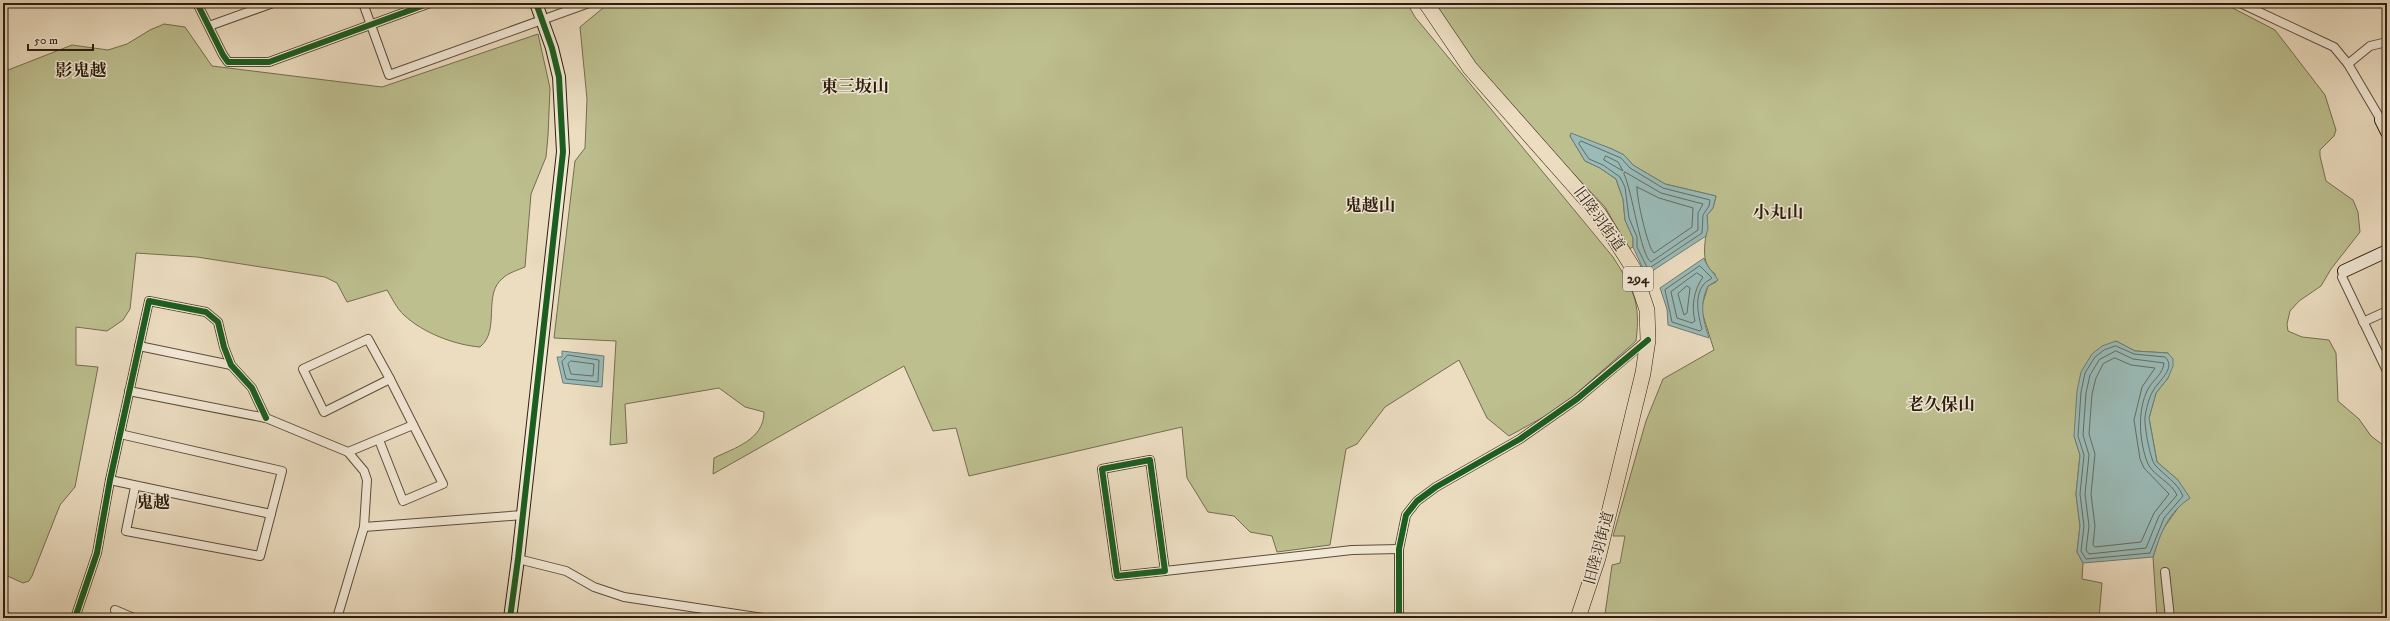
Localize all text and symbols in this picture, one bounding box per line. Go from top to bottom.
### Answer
scale bar [28,26,93,52]
text: 50 m [34,33,58,48]
district label: 影鬼越 [56,60,107,82]
district label: 東三坂山 [821,76,889,98]
street label: 旧陸羽街道 [1569,183,1629,255]
district label: 鬼越山 [1345,195,1396,217]
district label: 小丸山 [1753,202,1804,224]
road number: 294 [1623,267,1653,291]
district label: 老久保山 [1907,394,1975,416]
district label: 鬼越 [136,492,170,514]
street label: 旧陸羽街道 [1580,509,1618,587]

